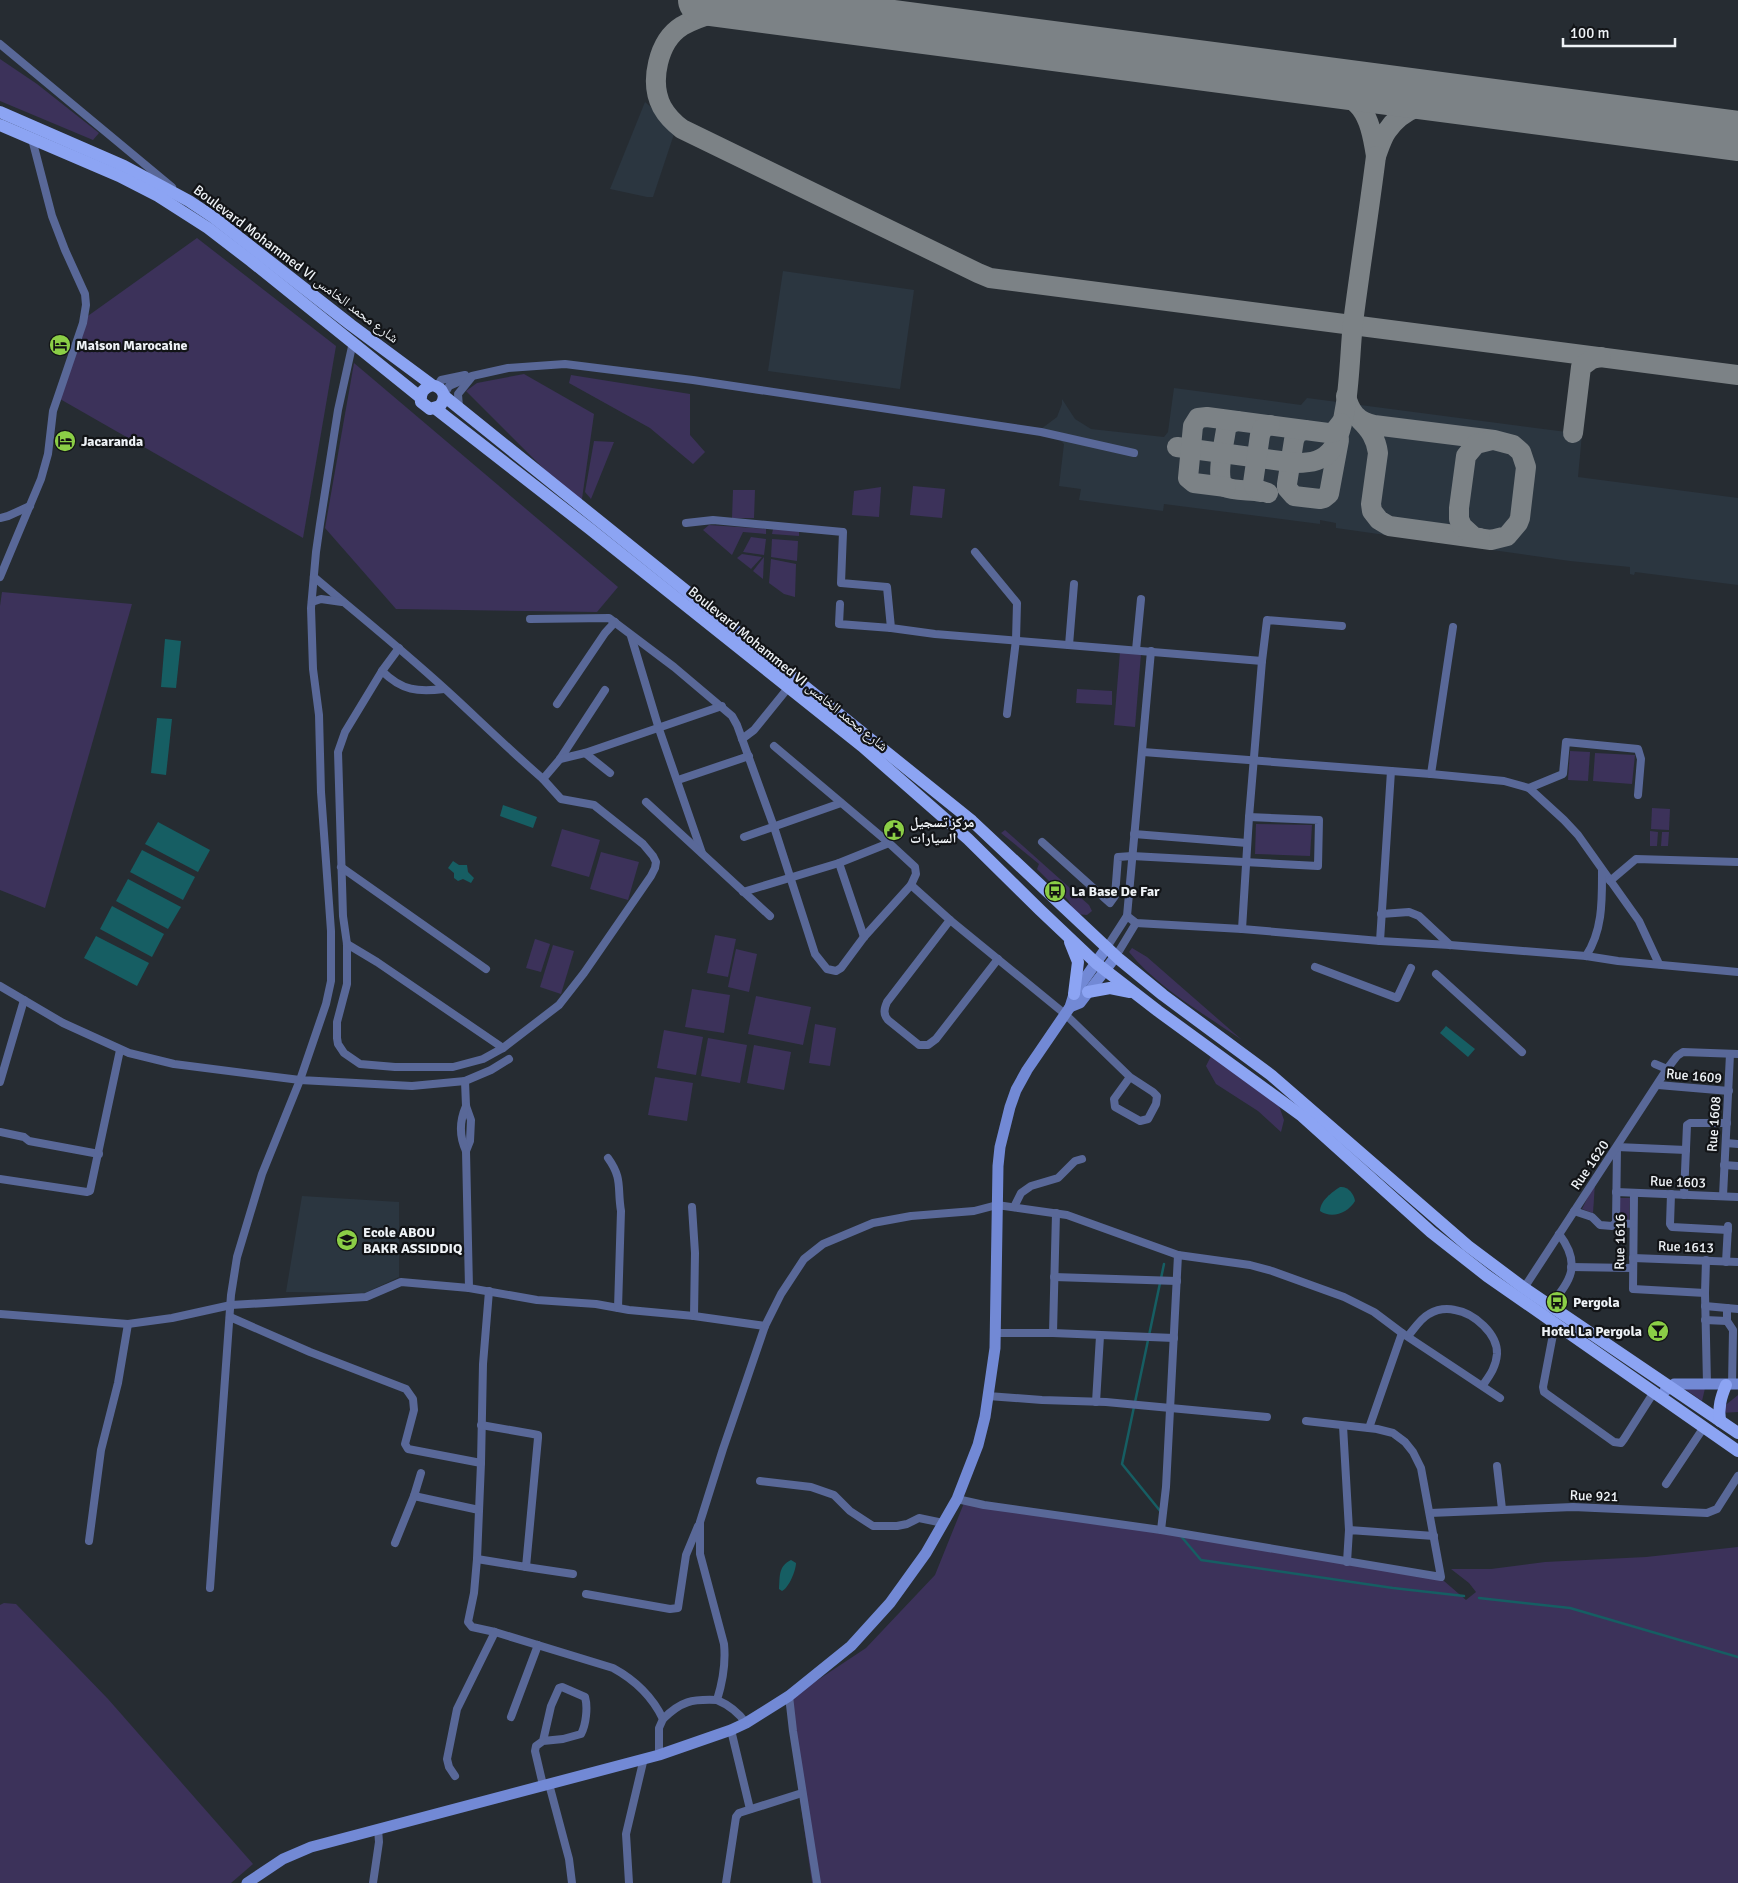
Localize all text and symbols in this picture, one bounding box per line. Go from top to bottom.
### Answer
scale bar [1563,15,1676,47]
text: 100 m [1570,24,1610,42]
street label: Boulevard Mohammed VI شارع محمد الخامس [190,181,402,347]
hotel icon: Maison Marocaine [48,333,72,357]
place label: Maison Marocaine [76,337,188,354]
hotel icon: Jacaranda [53,429,77,453]
place label: Jacaranda [81,433,143,450]
street label: Boulevard Mohammed VI شارع محمد الخامس [684,583,891,756]
place label: مركز تسجيل السيارات [910,814,974,847]
public building icon: مركز تسجيل السيارات [882,818,906,842]
bus stop icon: La Base De Far [1043,879,1067,903]
place label: La Base De Far [1071,883,1160,900]
street label: Rue 1609 [1665,1065,1723,1087]
street label: Rue 1608 [1704,1095,1724,1153]
street label: Rue 1620 [1567,1137,1613,1193]
street label: Rue 1603 [1650,1173,1706,1191]
street label: Rue 1616 [1611,1214,1629,1270]
place label: Ecole ABOU BAKR ASSIDDIQ [363,1224,462,1257]
school or university icon: Ecole ABOU BAKR ASSIDDIQ [335,1228,359,1252]
street label: Rue 1613 [1658,1238,1714,1256]
bus stop icon: Pergola [1545,1290,1569,1314]
place label: Pergola [1573,1294,1620,1311]
bar icon: Hotel La Pergola [1646,1319,1670,1343]
place label: Hotel La Pergola [1541,1323,1642,1340]
street label: Rue 921 [1569,1487,1619,1505]

